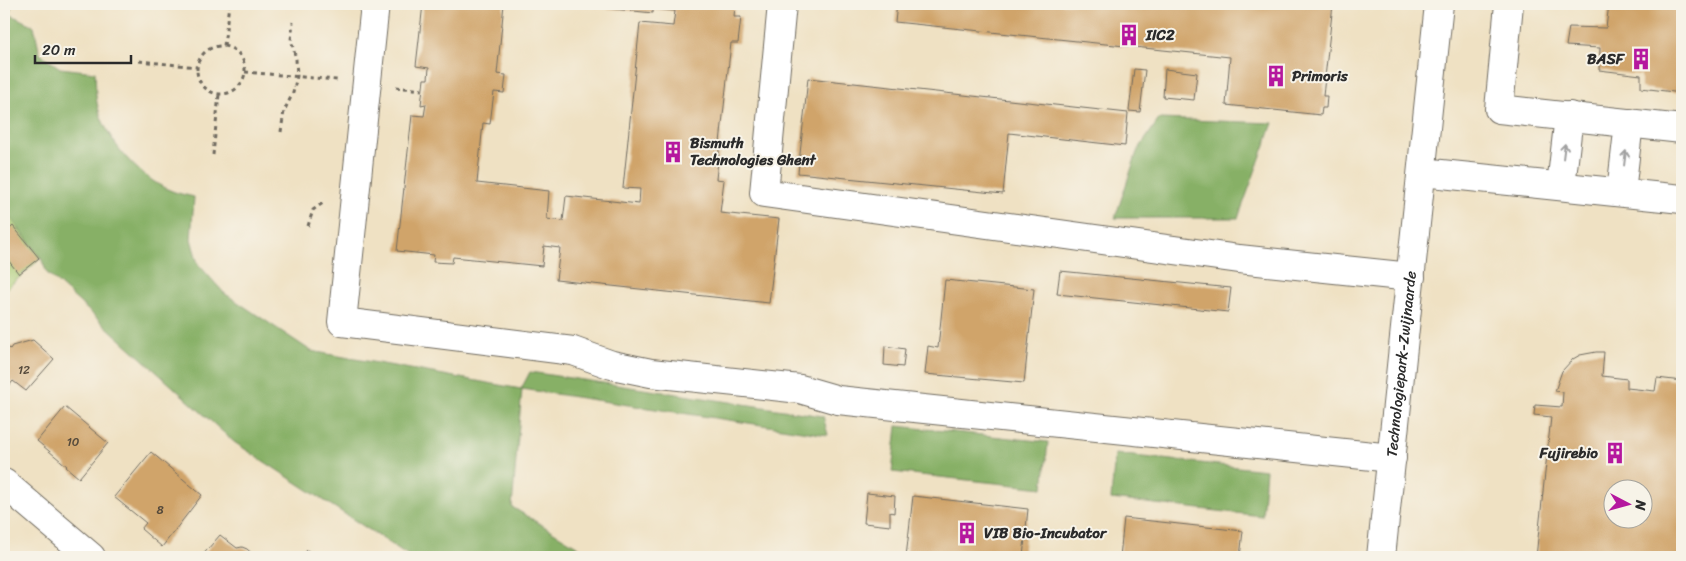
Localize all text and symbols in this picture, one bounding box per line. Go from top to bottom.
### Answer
building icon: IIC2 [1116,22,1142,48]
place label: IIC2 [1145,22,1175,48]
scale bar [35,32,131,64]
text: 20 m [42,37,76,63]
place label: BASF [1587,46,1626,72]
building icon: BASF [1628,46,1654,72]
building icon: Primoris [1263,63,1289,89]
place label: Primoris [1292,63,1349,89]
place label: Bismuth Technologies Ghent [690,130,817,173]
building icon: Bismuth Technologies Ghent [660,139,686,165]
one-way arrow [1559,144,1569,160]
one-way arrow [1620,150,1630,166]
street label: Technologiepark-Zwijnaarde [1379,270,1424,458]
house number: 12 [18,359,30,381]
house number: 10 [67,431,80,453]
place label: Fujirebio [1539,440,1598,466]
building icon: Fujirebio [1602,440,1628,466]
north arrow [1604,478,1654,528]
text: N [1627,498,1653,512]
house number: 8 [156,499,164,521]
building icon: VIB Bio-Incubator [954,520,980,546]
place label: VIB Bio-Incubator [984,520,1108,546]

